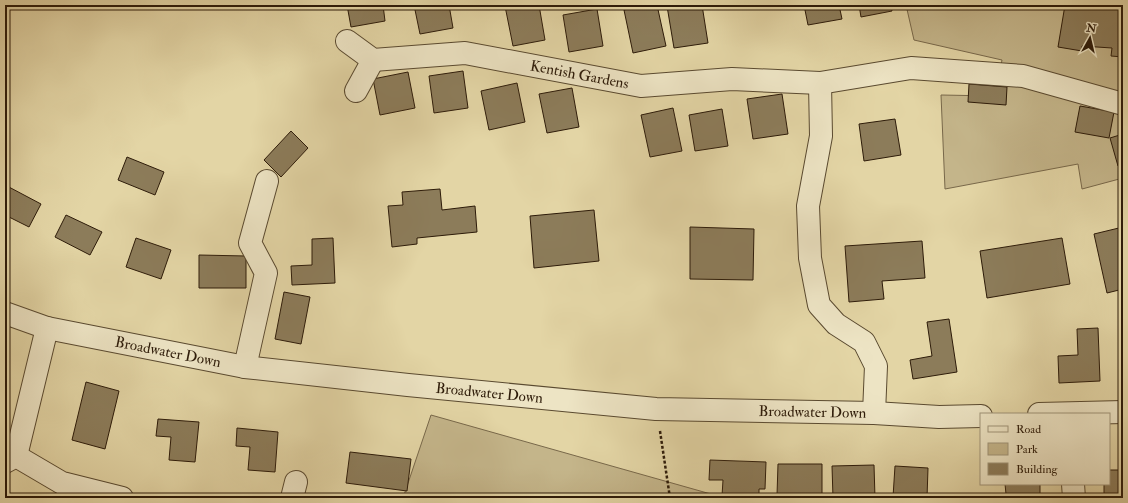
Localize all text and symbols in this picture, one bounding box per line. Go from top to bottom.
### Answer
north arrow [1070,18,1110,58]
text: N [1085,21,1098,36]
street label: Kentish Gardens [529,56,630,93]
street label: Broadwater Down [113,332,223,372]
street label: Broadwater Down [435,378,544,408]
street label: Broadwater Down [758,401,867,422]
legend [980,413,1110,485]
text: Road [1016,422,1041,437]
text: Park [1016,442,1038,457]
text: Building [1016,462,1059,477]

